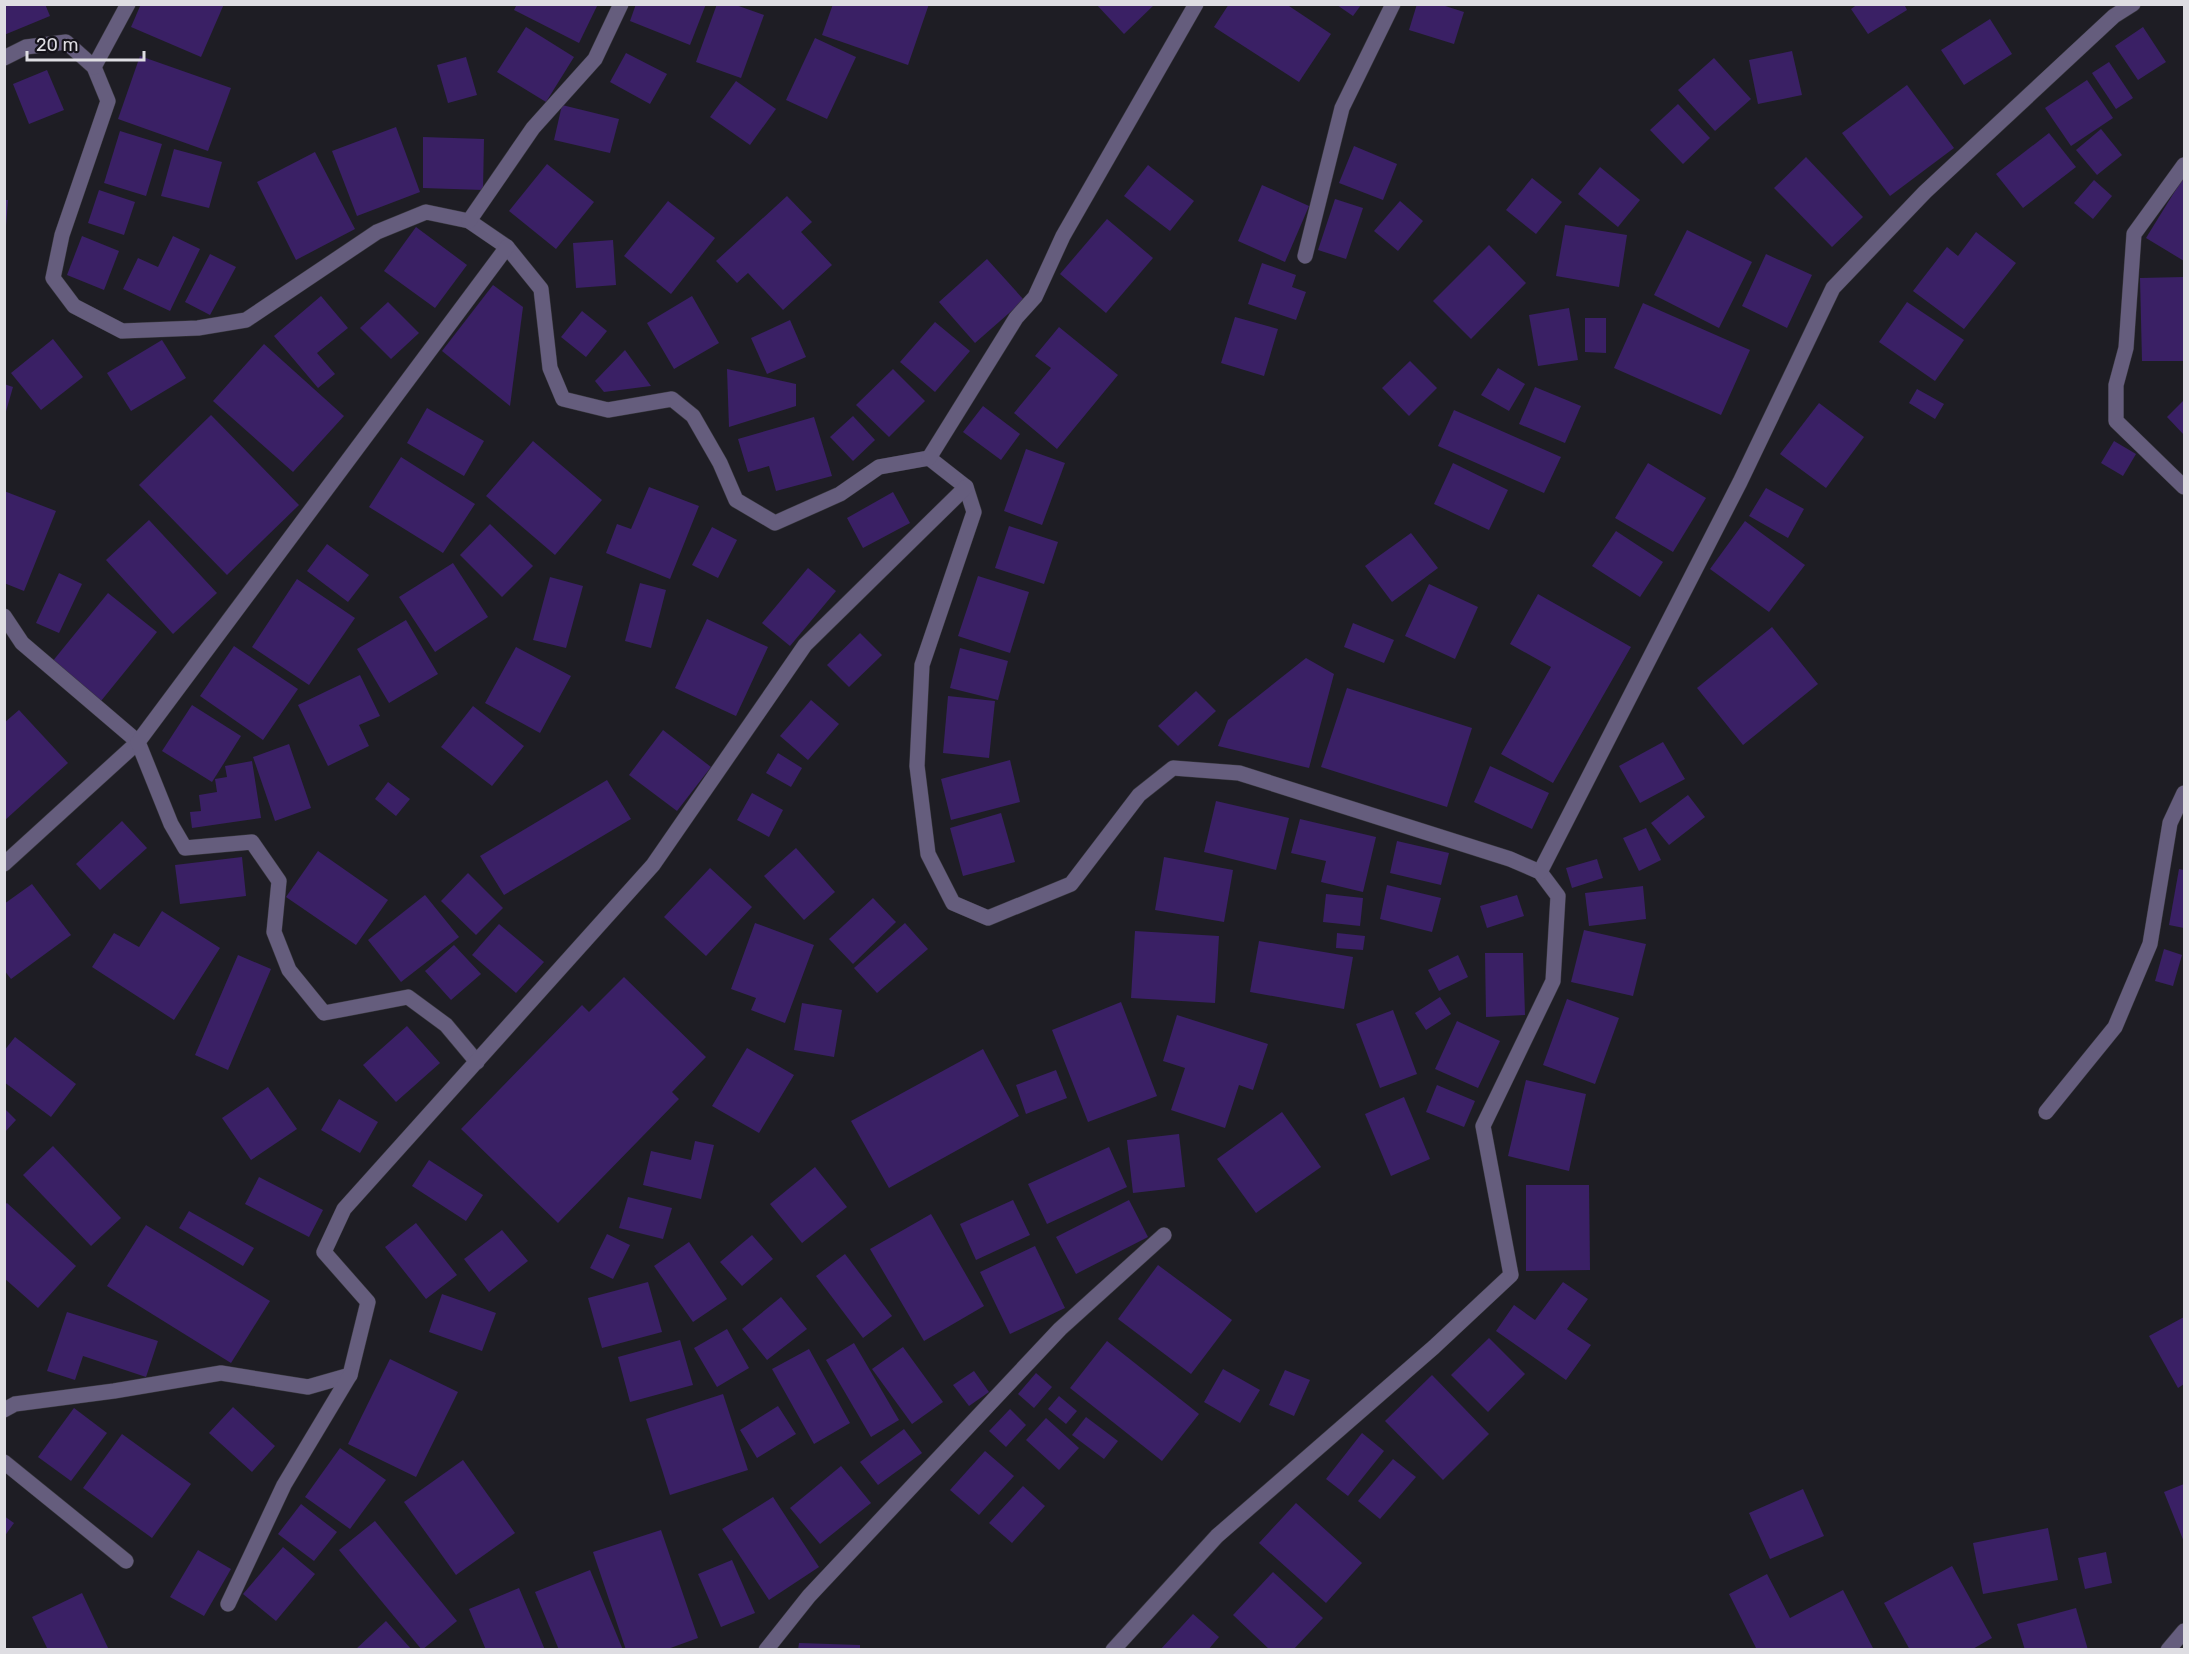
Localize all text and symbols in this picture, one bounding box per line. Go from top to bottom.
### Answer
scale bar [27,24,144,62]
text: 20 m [36,34,78,56]

